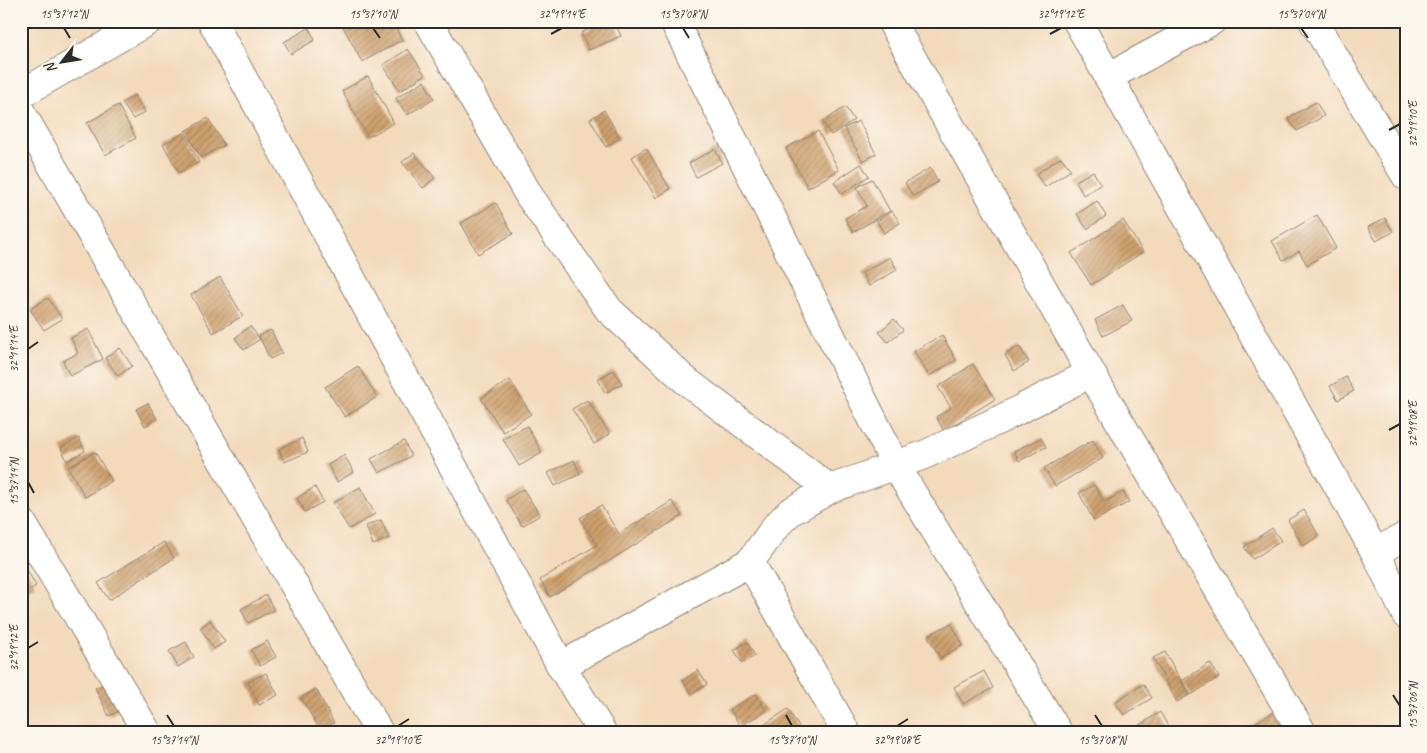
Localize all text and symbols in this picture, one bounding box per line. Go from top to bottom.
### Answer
text: 15°37'12"N [40,6,89,22]
text: 15°37'10"N [349,6,398,22]
text: 32°19'14"E [539,6,587,22]
text: 15°37'08"N [659,6,708,22]
text: 32°19'12"E [1038,6,1086,22]
text: 15°37'04"N [1277,6,1326,22]
north arrow [38,38,88,88]
text: N [41,58,61,77]
text: 32°19'10"E [1405,99,1421,147]
text: 32°19'14"E [6,324,22,372]
text: 32°19'08"E [1405,399,1421,447]
text: 15°37'14"N [6,457,22,506]
text: 32°19'12"E [6,623,22,671]
text: 15°37'06"N [1405,681,1421,730]
text: 15°37'14"N [150,732,199,748]
text: 32°19'10"E [375,732,423,748]
text: 15°37'10"N [768,732,817,748]
text: 32°19'08"E [874,732,922,748]
text: 15°37'08"N [1078,732,1127,748]

